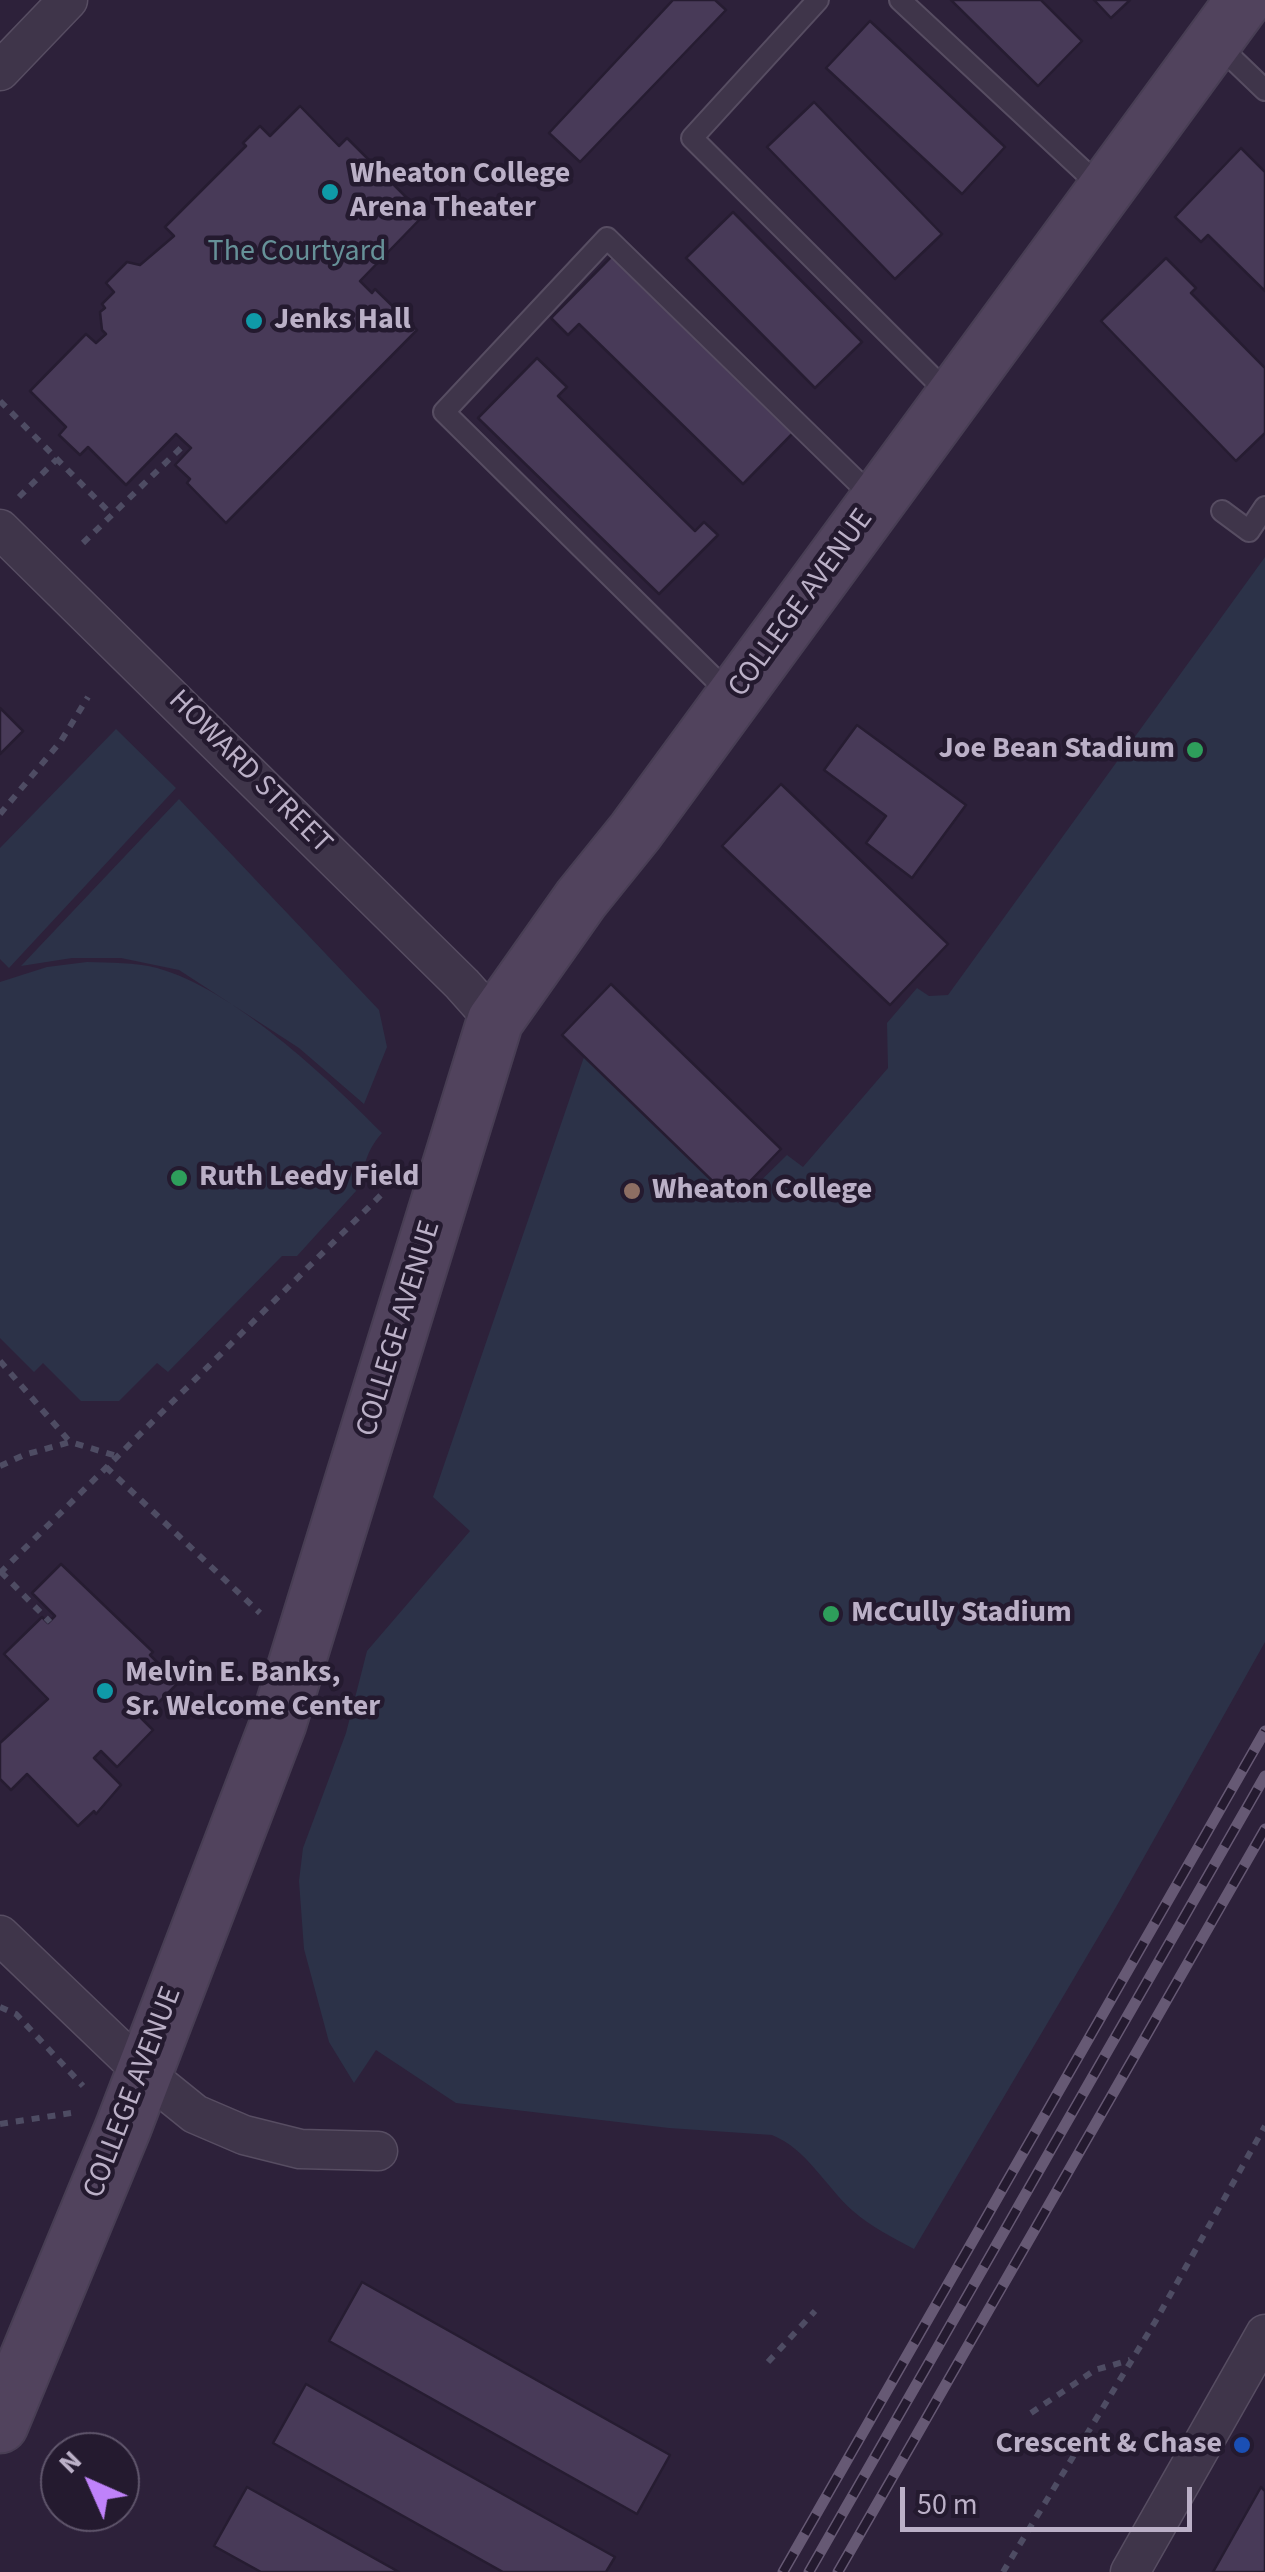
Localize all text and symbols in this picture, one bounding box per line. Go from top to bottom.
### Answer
place label: Wheaton College Arena Theater [350,157,570,228]
marker: Wheaton College Arena Theater [319,181,341,203]
park label: The Courtyard [208,235,386,271]
place label: Jenks Hall [274,303,411,339]
marker: Jenks Hall [243,310,265,332]
street label: COLLEGE AVENUE [722,503,882,705]
street label: HOWARD STREET [160,684,338,862]
place label: Joe Bean Stadium [938,732,1175,768]
marker: Joe Bean Stadium [1184,739,1206,761]
place label: Ruth Leedy Field [199,1160,419,1196]
marker: Ruth Leedy Field [168,1167,190,1189]
place label: Wheaton College [652,1173,872,1209]
marker: Wheaton College [621,1180,643,1202]
street label: COLLEGE AVENUE [350,1217,450,1441]
place label: McCully Stadium [851,1596,1072,1632]
marker: McCully Stadium [820,1603,842,1625]
place label: Melvin E. Banks, Sr. Welcome Center [125,1656,380,1726]
marker: Melvin E. Banks, Sr. Welcome Center [94,1680,116,1702]
street label: COLLEGE AVENUE [77,1982,191,2204]
place label: Crescent & Chase [995,2427,1222,2463]
north arrow [40,2432,140,2532]
marker: Crescent & Chase [1231,2434,1253,2456]
text: N [49,2441,91,2483]
scale bar [905,2467,1198,2529]
text: 50 m [917,2483,978,2526]

